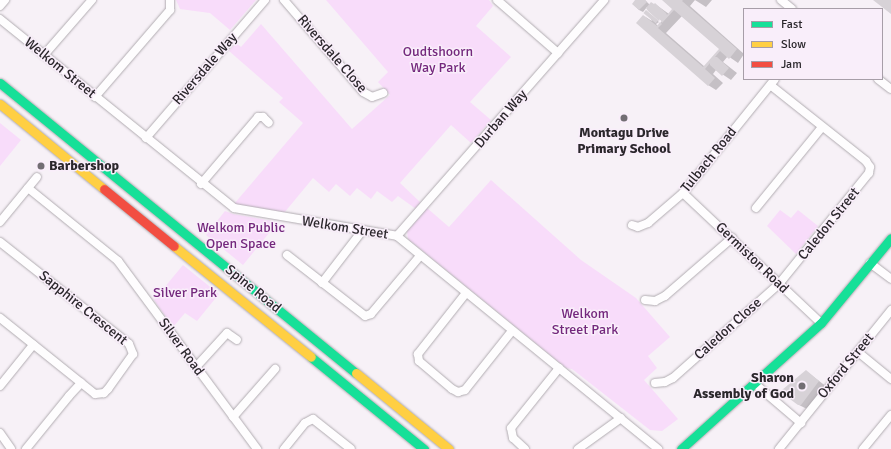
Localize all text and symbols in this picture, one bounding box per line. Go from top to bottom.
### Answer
legend [743,8,883,80]
street label: Riversdale Close [294,12,370,96]
text: Fast [781,17,802,32]
street label: Riversdale Way [169,30,241,108]
street label: Welkom Street [21,34,99,102]
text: Slow [781,37,806,52]
park label: Oudtshoorn Way Park [403,44,473,76]
text: Jam [781,57,802,72]
street label: Durban Way [471,86,531,152]
marker: Montagu Drive Primary School [619,113,629,123]
street label: Tulbach Road [678,124,740,196]
place label: Montagu Drive Primary School [577,125,671,158]
place label: Barbershop [49,158,119,174]
marker: Barbershop [36,161,46,171]
street label: Caledon Street [795,184,863,264]
street label: Welkom Street [301,213,389,243]
street label: Germiston Road [712,219,792,297]
park label: Welkom Public Open Space [197,220,285,252]
street label: Spine Road [222,261,284,317]
street label: Sapphire Crescent [35,267,131,349]
park label: Silver Park [153,285,217,301]
street label: Caledon Close [691,294,765,364]
park label: Welkom Street Park [552,306,618,338]
street label: Silver Road [155,315,207,379]
street label: Oxford Street [814,330,878,402]
place label: Sharon Assembly of God [693,370,794,402]
marker: Sharon Assembly of God [797,381,807,391]

